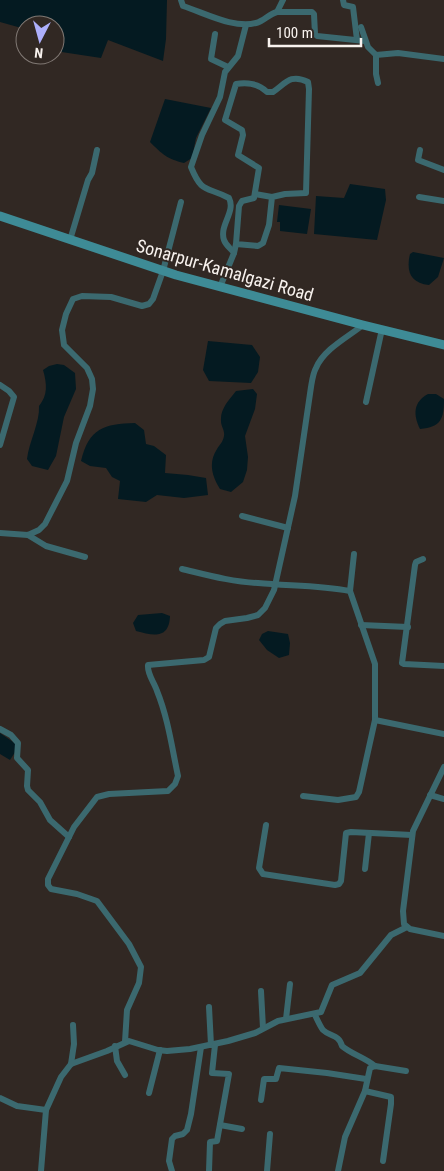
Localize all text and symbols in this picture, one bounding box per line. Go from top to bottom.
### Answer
north arrow [15,15,65,65]
scale bar [269,15,362,47]
text: 100 m [276,24,313,42]
text: N [34,45,44,61]
street label: Sonarpur-Kamalgazi Road [134,235,316,305]

